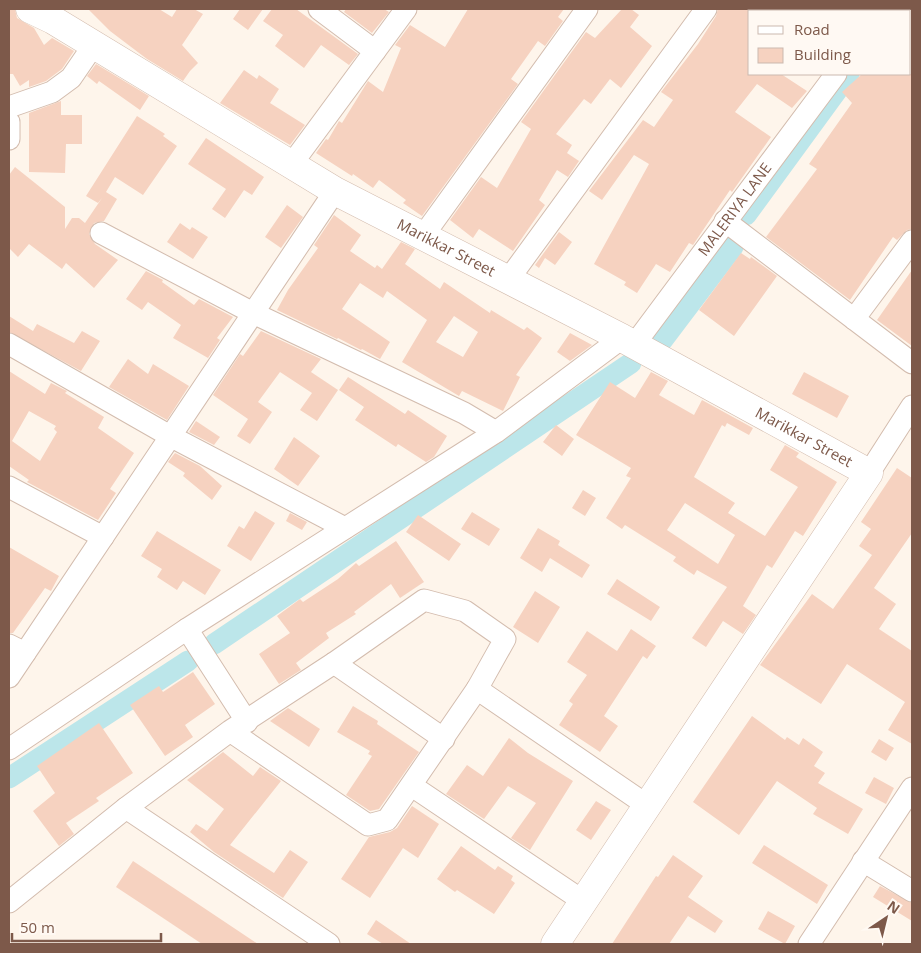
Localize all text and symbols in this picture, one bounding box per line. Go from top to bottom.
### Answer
legend [748,10,911,75]
text: Road [794,19,830,39]
text: Building [794,44,851,64]
street label: MALERIYA LANE [693,158,776,260]
street label: Marikkar Street [394,213,499,280]
street label: Marikkar Street [752,402,856,471]
north arrow [861,893,911,943]
text: N [884,896,904,918]
scale bar [12,910,161,942]
text: 50 m [20,917,55,937]

